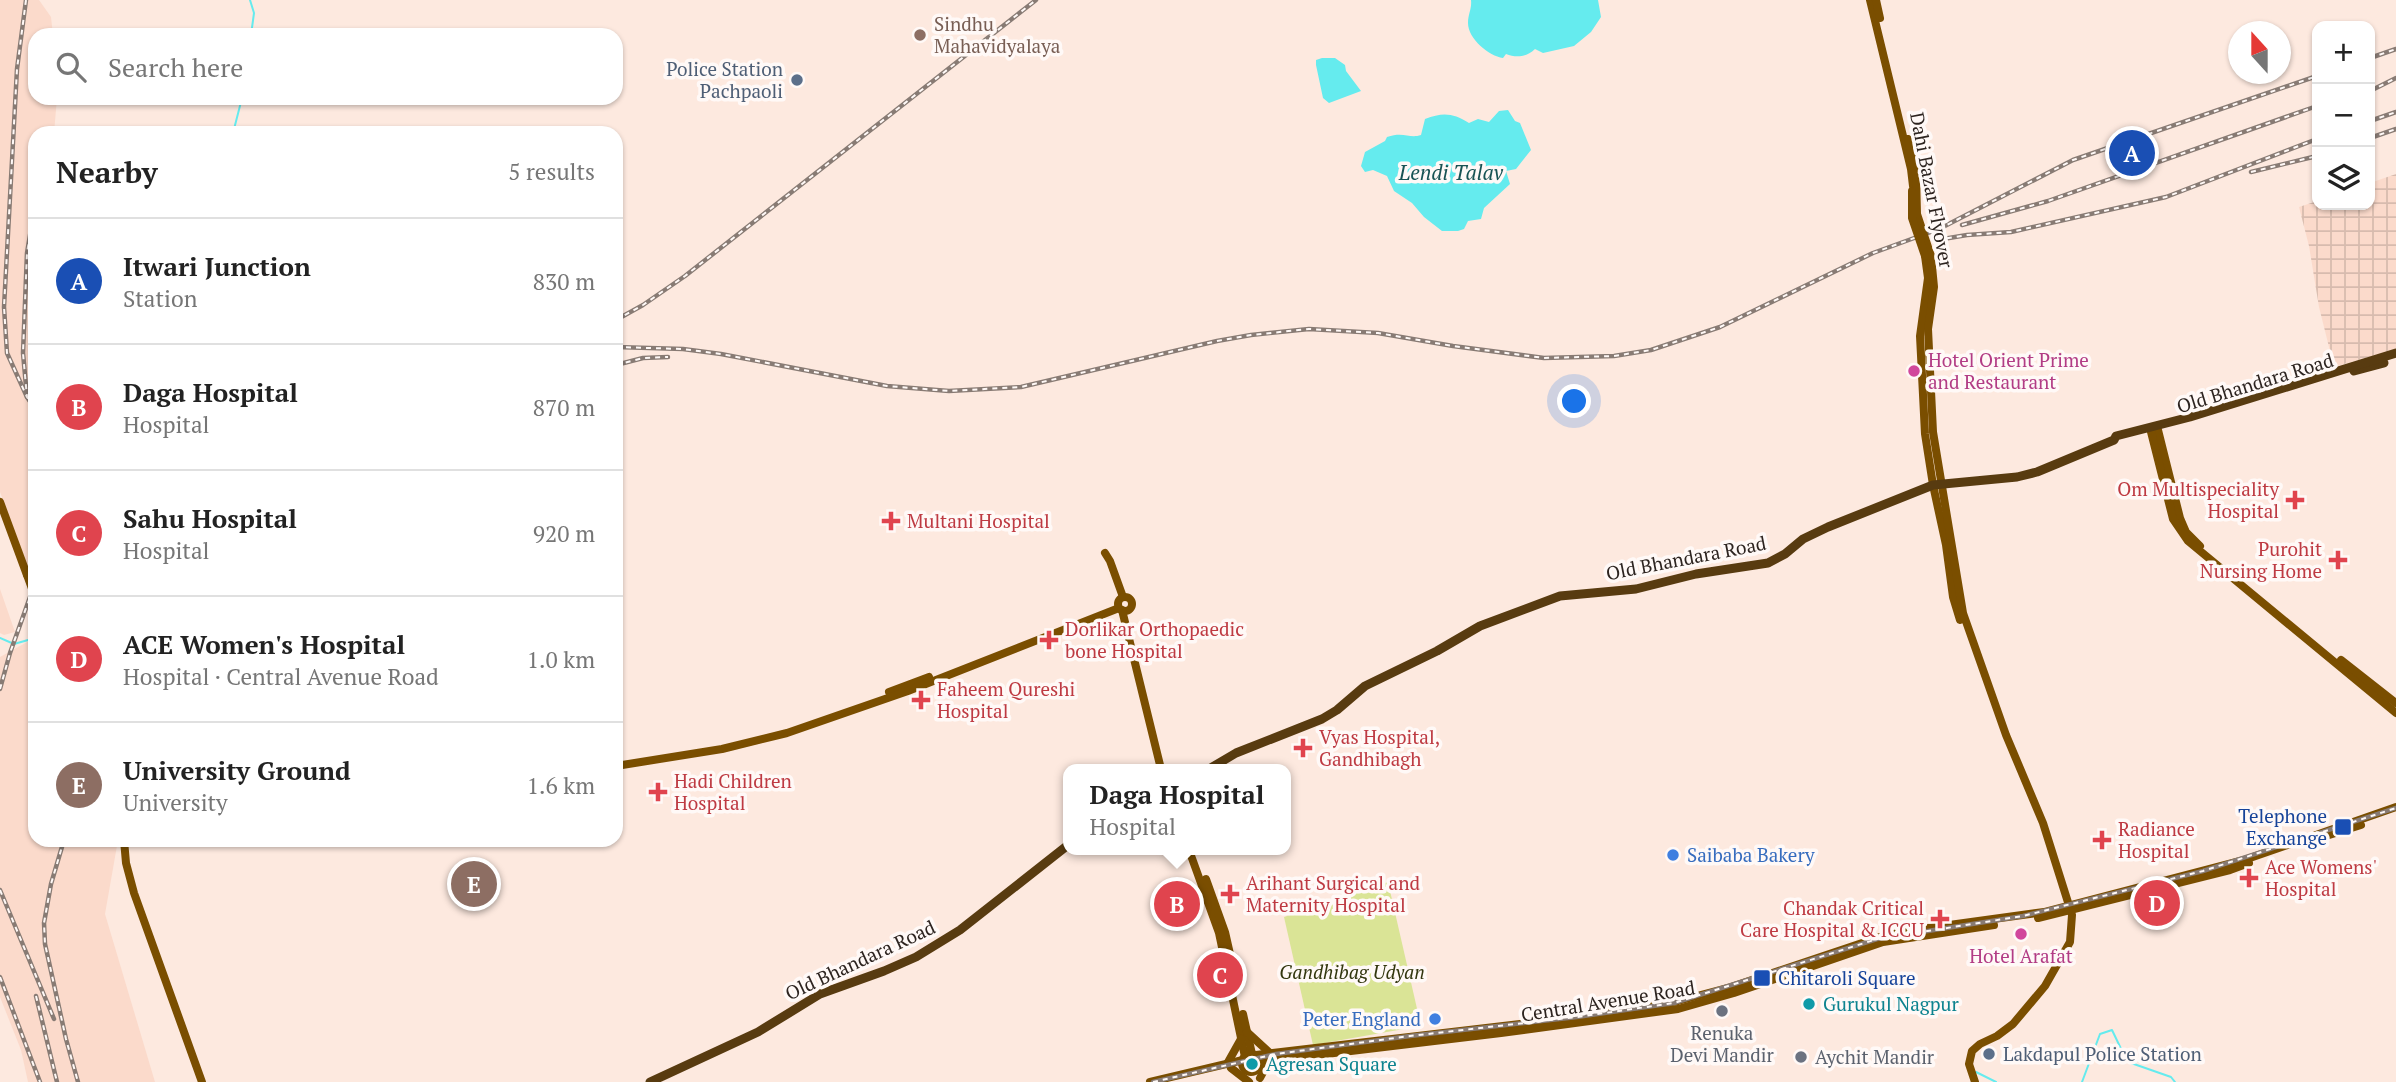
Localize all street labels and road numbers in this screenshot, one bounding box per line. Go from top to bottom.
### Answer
street label: Dahi Bazar Flyover [1905,110,1960,271]
street label: Old Bhandara Road [2173,347,2337,418]
street label: Old Bhandara Road [1604,530,1769,585]
street label: Old Bhandara Road [781,914,939,1005]
street label: Central Avenue Road [1519,974,1697,1027]

